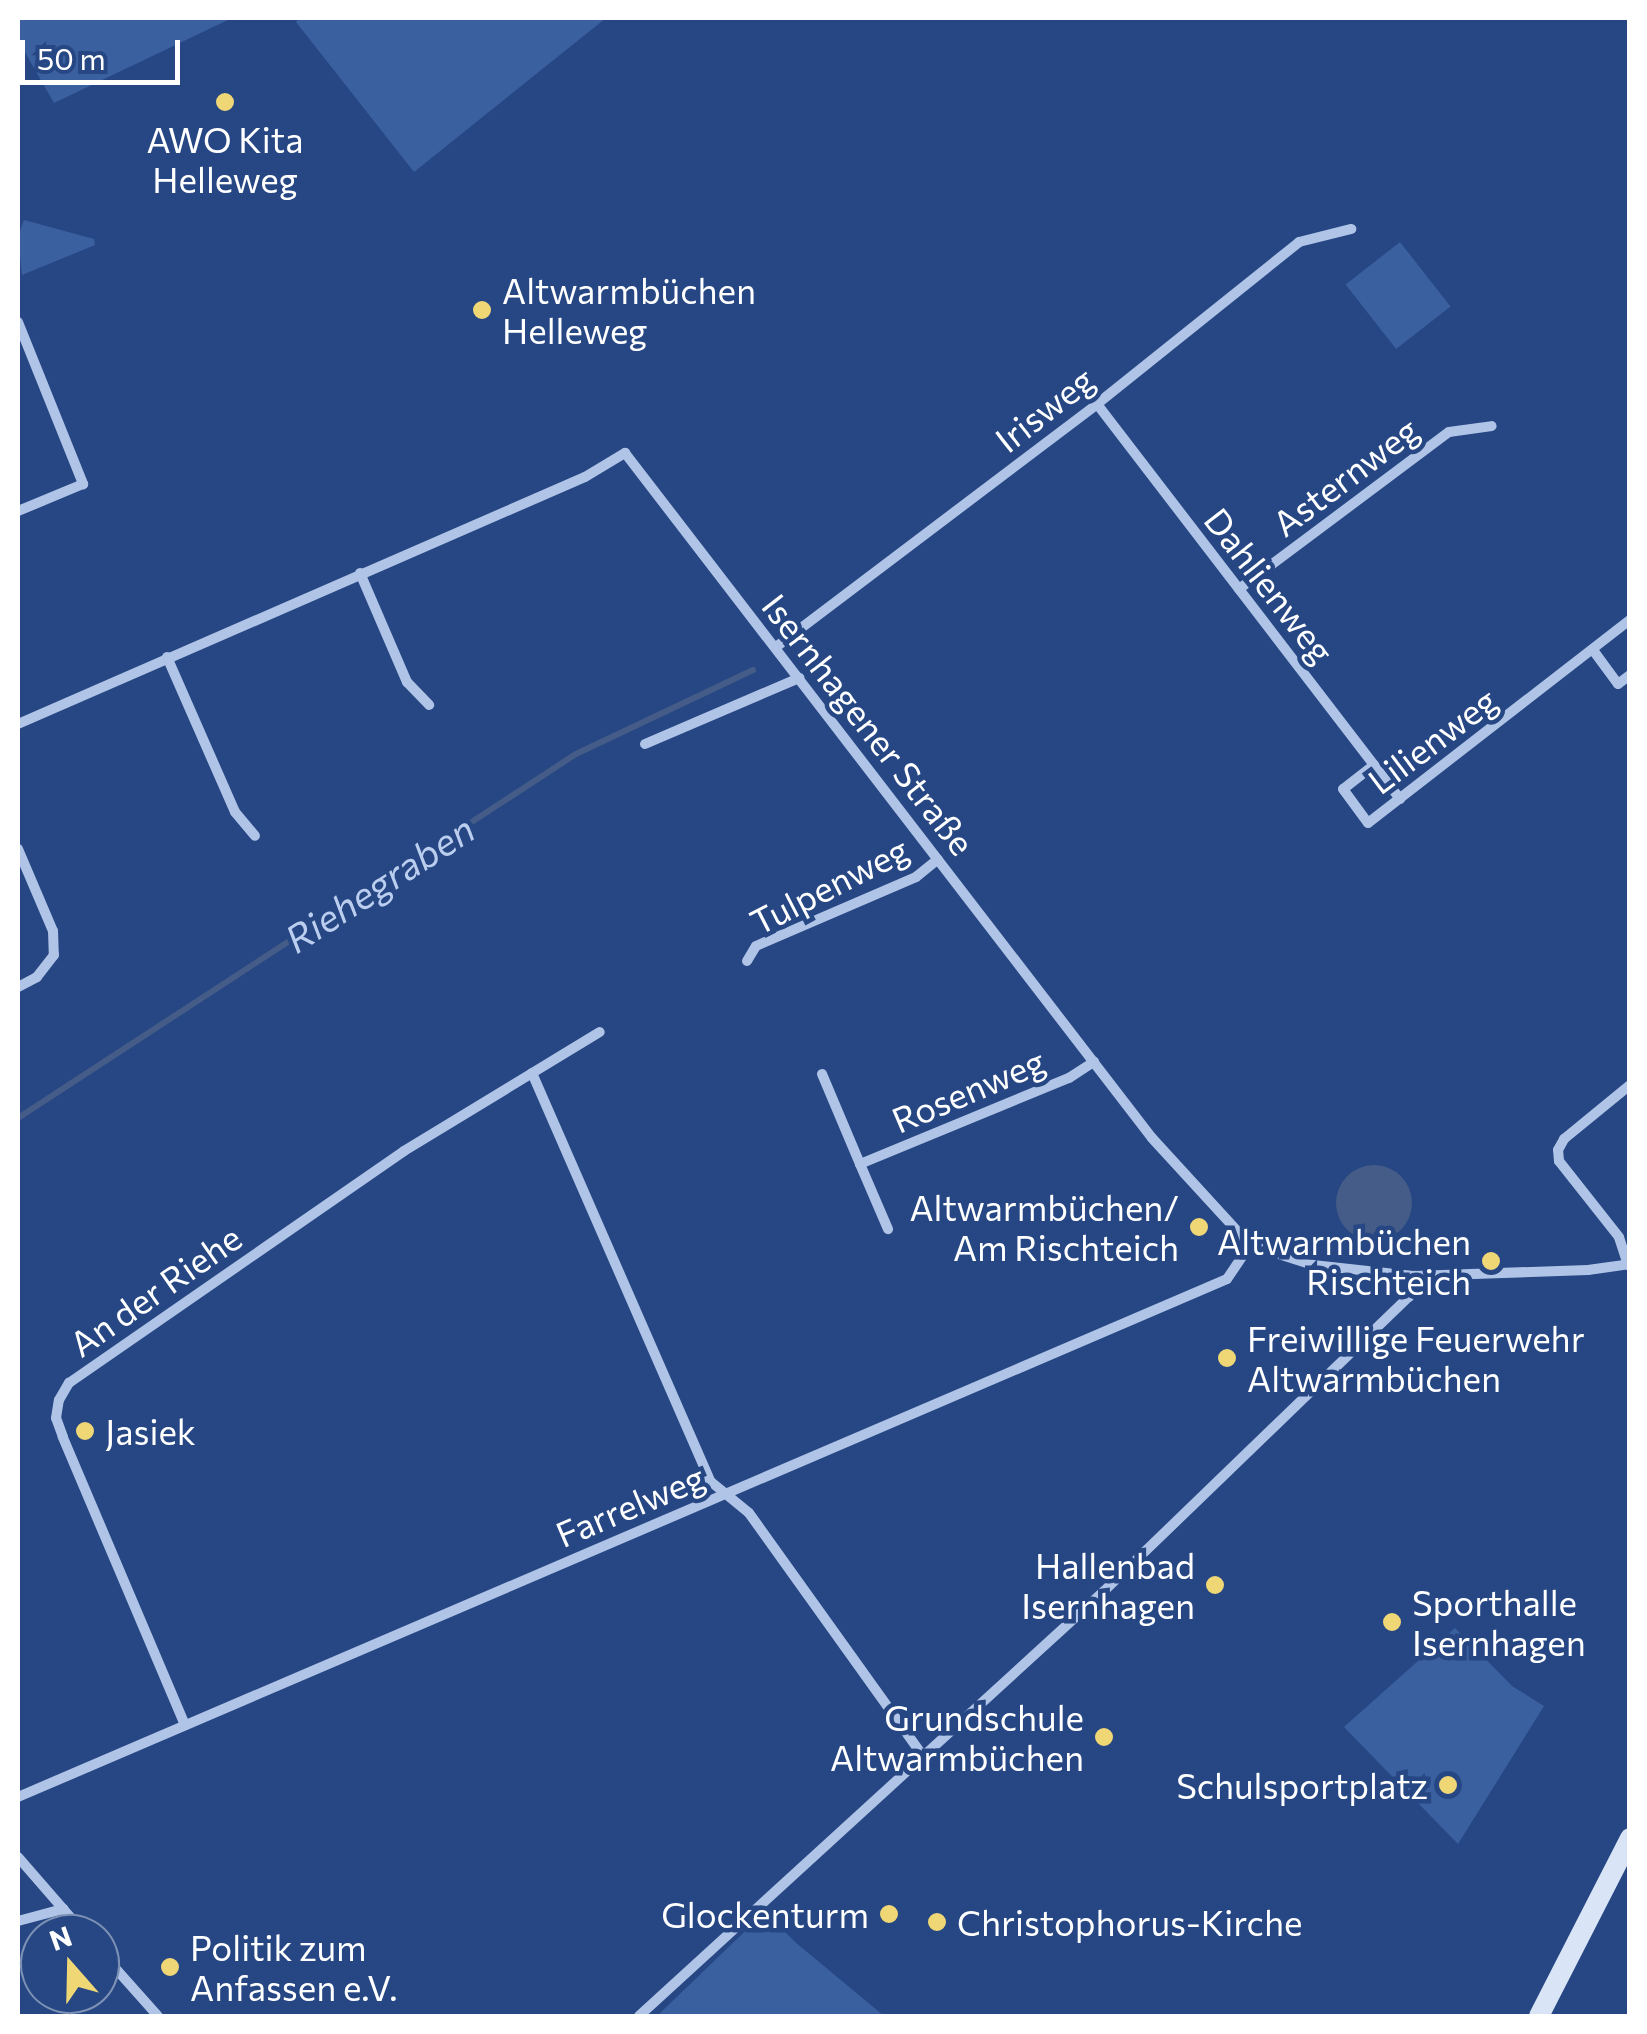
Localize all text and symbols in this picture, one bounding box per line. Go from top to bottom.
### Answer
scale bar [25,20,185,82]
text: 50 m [37,39,106,76]
marker: AWO Kita Helleweg [214,91,236,113]
place label: AWO Kita Helleweg [147,118,303,200]
place label: Altwarmbüchen Helleweg [502,269,756,351]
marker: Altwarmbüchen Helleweg [471,299,493,321]
street label: Irisweg [986,358,1102,460]
street label: Asternweg [1264,408,1426,544]
street label: Dahlienweg [1197,499,1343,671]
street label: Isernhagener Straße [754,585,984,863]
street label: Lilienweg [1360,678,1504,802]
water label: Riehegraben [276,805,482,961]
street label: Tulpenweg [743,827,915,943]
street label: Rosenweg [885,1039,1051,1141]
place label: Altwarmbüchen/ Am Rischteich [909,1186,1179,1268]
street label: An der Riehe [61,1216,249,1364]
marker: Altwarmbüchen/ Am Rischteich [1188,1216,1210,1238]
place label: Altwarmbüchen Rischteich [1217,1220,1471,1302]
marker: Altwarmbüchen Rischteich [1480,1250,1502,1272]
place label: Freiwillige Feuerwehr Altwarmbüchen [1247,1317,1585,1399]
marker: Freiwillige Feuerwehr Altwarmbüchen [1216,1347,1238,1369]
place label: Jasiek [105,1410,196,1452]
marker: Jasiek [74,1420,96,1442]
street label: Farrelweg [549,1455,711,1555]
place label: Hallenbad Isernhagen [1021,1544,1195,1626]
marker: Hallenbad Isernhagen [1204,1574,1226,1596]
place label: Sporthalle Isernhagen [1412,1581,1586,1663]
marker: Sporthalle Isernhagen [1381,1611,1403,1633]
place label: Grundschule Altwarmbüchen [830,1696,1084,1778]
marker: Grundschule Altwarmbüchen [1093,1726,1115,1748]
place label: Schulsportplatz [1176,1764,1428,1806]
marker: Schulsportplatz [1437,1774,1459,1796]
place label: Glockenturm [661,1893,869,1935]
place label: Christophorus-Kirche [957,1901,1302,1943]
marker: Glockenturm [878,1903,900,1925]
marker: Christophorus-Kirche [926,1911,948,1933]
north arrow [20,1914,120,2014]
text: N [45,1918,76,1957]
place label: Politik zum Anfassen e.V. [190,1926,398,2008]
marker: Politik zum Anfassen e.V. [159,1956,181,1978]

